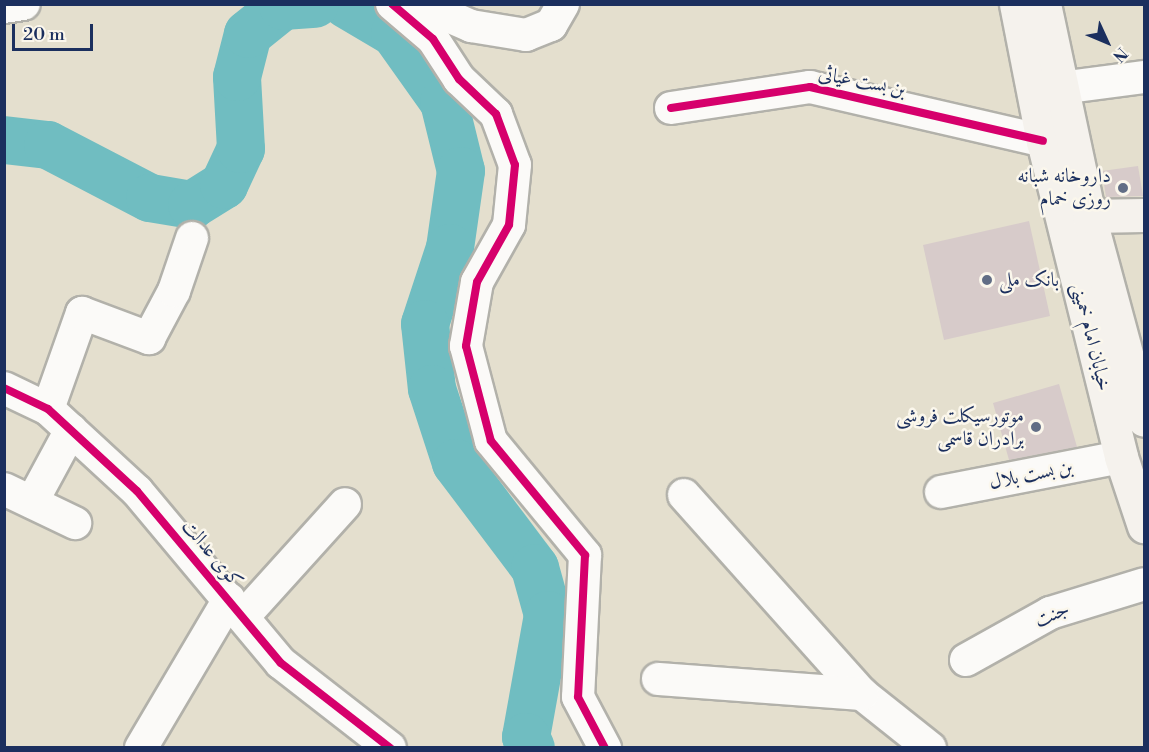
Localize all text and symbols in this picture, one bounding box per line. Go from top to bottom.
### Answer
scale bar [15,12,96,50]
north arrow [1077,12,1137,72]
text: 20 m [23,23,65,46]
text: N [1108,43,1132,66]
street label: بن بست غیاثی [816,62,908,102]
place label: داروخانه شبانه روزی خمام [1017,164,1111,211]
marker: داروخانه شبانه روزی خمام [1116,181,1130,195]
place label: بانک ملی [999,268,1059,292]
marker: بانک ملی [980,273,994,287]
street label: خیابان امام خمینی [1066,281,1116,393]
place label: موتورسیکلت فروشی برادران قاسمی [896,404,1024,451]
marker: موتورسیکلت فروشی برادران قاسمی [1029,420,1043,434]
street label: بن بست بلال [987,455,1075,495]
street label: کوی عدالت [176,515,248,593]
street label: جنت [1031,597,1073,633]

